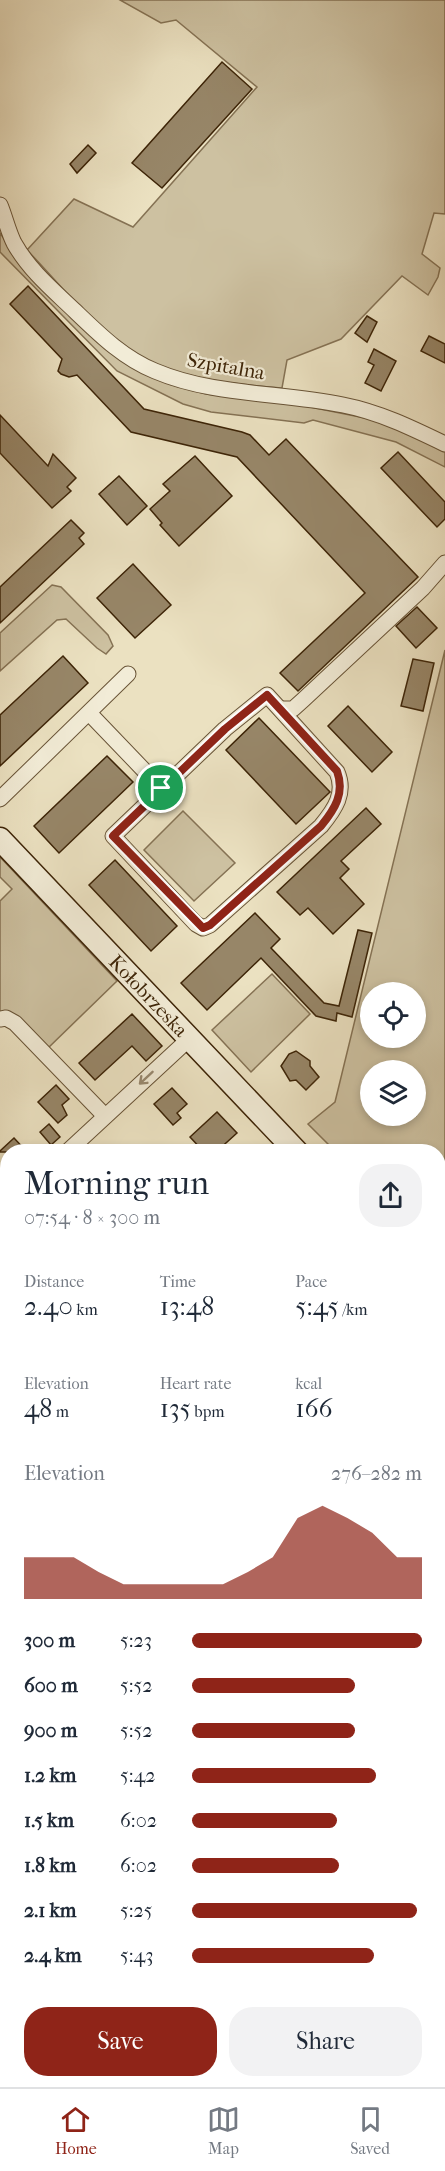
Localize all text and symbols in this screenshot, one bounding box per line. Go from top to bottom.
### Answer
street label: Szpitalna [185,348,267,385]
pin [135,762,186,813]
icon: arrive [144,771,177,804]
street label: Kołobrzeska [104,950,193,1042]
map controls [360,982,426,1126]
button: locate [360,982,426,1048]
button: layers [360,1060,426,1126]
one-way arrow [139,1071,154,1085]
text: Morning run [24,1164,209,1203]
button: share [359,1164,422,1227]
text: 07:54 · 8 × 300 m [24,1206,160,1229]
text: Distance [24,1272,84,1291]
text: Time [160,1272,196,1291]
text: Pace [295,1272,327,1291]
text: 2.40 [24,1291,73,1322]
text: 13:48 [160,1291,214,1322]
text: 5:45 [295,1291,339,1322]
text: km [73,1300,98,1319]
text: /km [339,1300,368,1319]
text: Elevation [24,1374,89,1393]
text: Heart rate [160,1374,231,1393]
text: kcal [295,1374,322,1393]
text: 48 [24,1393,52,1424]
text: 135 [160,1393,191,1424]
text: 166 [295,1393,333,1424]
text: m [52,1402,69,1421]
text: bpm [191,1402,225,1421]
text: Elevation [24,1462,105,1485]
text: 276–282 m [331,1462,422,1485]
text: 300 m [24,1629,75,1652]
text: 5:23 [120,1629,152,1652]
text: 600 m [24,1674,78,1697]
text: 5:52 [120,1674,152,1697]
text: 900 m [24,1719,77,1742]
text: 5:52 [120,1719,152,1742]
text: 1.2 km [24,1764,77,1787]
text: 5:42 [120,1764,156,1787]
text: 1.5 km [24,1809,74,1832]
text: 6:02 [120,1809,157,1832]
text: 1.8 km [24,1854,76,1877]
text: 6:02 [120,1854,157,1877]
text: 2.1 km [24,1899,77,1922]
text: 5:25 [120,1899,152,1922]
text: 2.4 km [24,1944,82,1967]
text: 5:43 [120,1944,154,1967]
button: Save [24,2007,217,2076]
button: Share [229,2007,422,2076]
tab: Home [55,2103,97,2158]
tab: Map [207,2103,240,2158]
tab: Saved [350,2103,390,2158]

